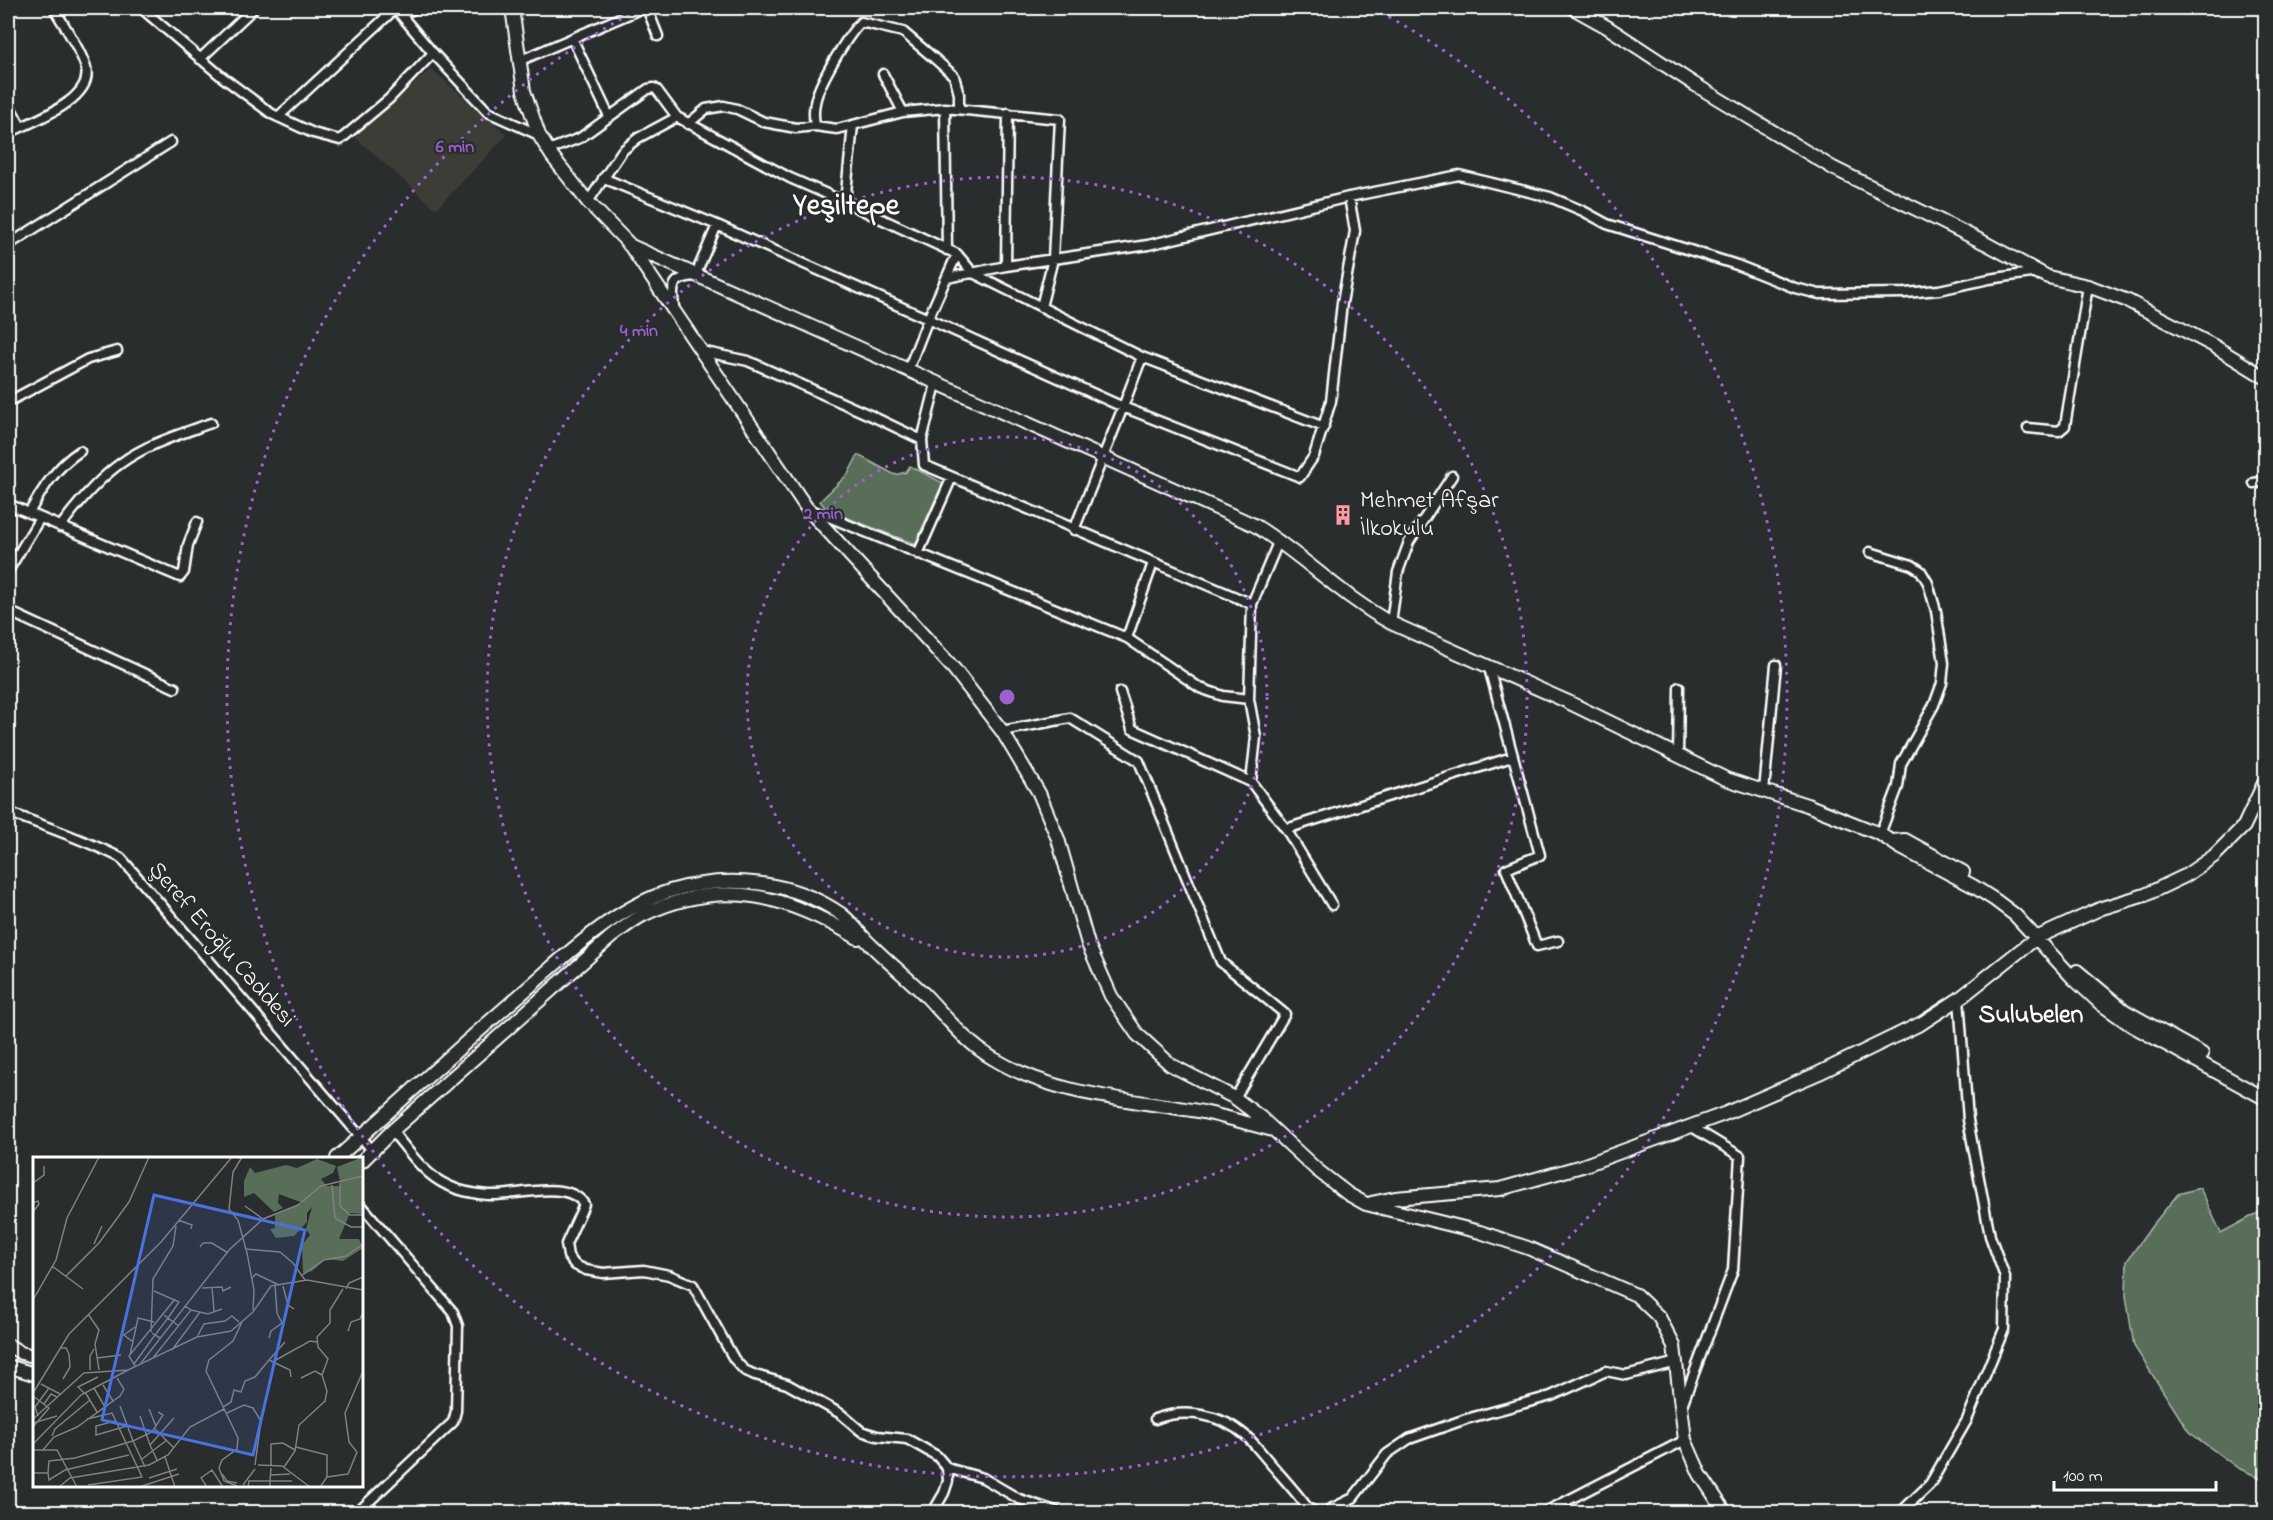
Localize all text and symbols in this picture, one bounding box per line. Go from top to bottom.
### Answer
text: 6 min [436,135,474,161]
district label: Yeşiltepe [792,185,901,229]
text: 4 min [620,319,658,345]
place label: Mehmet Afşar İlkokulu [1360,484,1499,547]
text: 2 min [802,502,843,528]
building icon: Mehmet Afşar İlkokulu [1331,503,1355,527]
centre of rings [997,687,1017,707]
street label: Şeref Eroğlu Caddesi [139,854,303,1036]
district label: Sulubelen [1979,997,2084,1035]
inset map [33,1157,363,1487]
scale bar [2054,1454,2216,1492]
text: 100 m [2063,1464,2103,1490]

